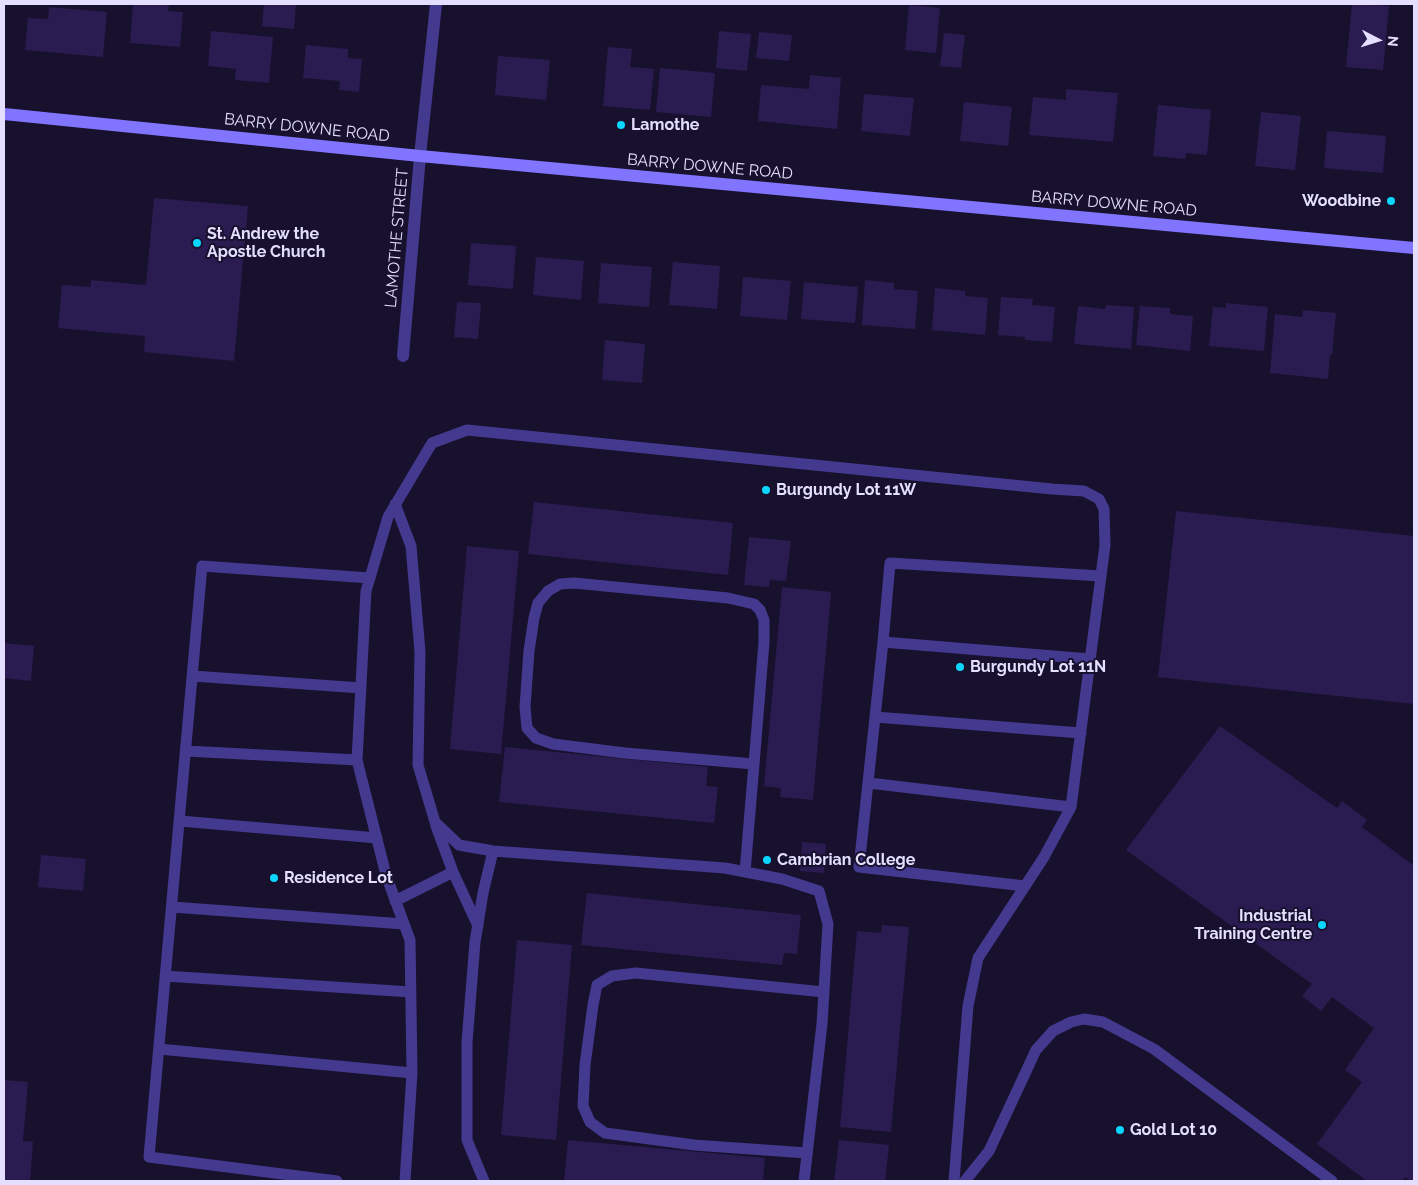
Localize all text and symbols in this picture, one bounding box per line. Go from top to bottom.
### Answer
north arrow [1353,15,1403,65]
text: N [1385,35,1401,47]
street label: BARRY DOWNE ROAD [223,110,391,146]
place label: Lamothe [631,115,699,135]
marker: Lamothe [615,119,627,131]
street label: BARRY DOWNE ROAD [626,150,794,184]
street label: LAMOTHE STREET [381,167,413,309]
street label: BARRY DOWNE ROAD [1030,187,1198,221]
place label: Woodbine [1302,191,1381,211]
marker: Woodbine [1385,195,1397,207]
place label: St. Andrew the Apostle Church [207,224,325,262]
marker: St. Andrew the Apostle Church [191,237,203,249]
place label: Burgundy Lot 11W [776,480,916,500]
marker: Burgundy Lot 11W [760,484,772,496]
place label: Burgundy Lot 11N [970,657,1106,677]
marker: Burgundy Lot 11N [954,661,966,673]
place label: Cambrian College [777,850,915,870]
marker: Cambrian College [761,854,773,866]
place label: Residence Lot [284,868,393,888]
marker: Residence Lot [268,872,280,884]
place label: Industrial Training Centre [1194,906,1312,944]
marker: Industrial Training Centre [1316,919,1328,931]
place label: Gold Lot 10 [1130,1120,1217,1140]
marker: Gold Lot 10 [1114,1124,1126,1136]

